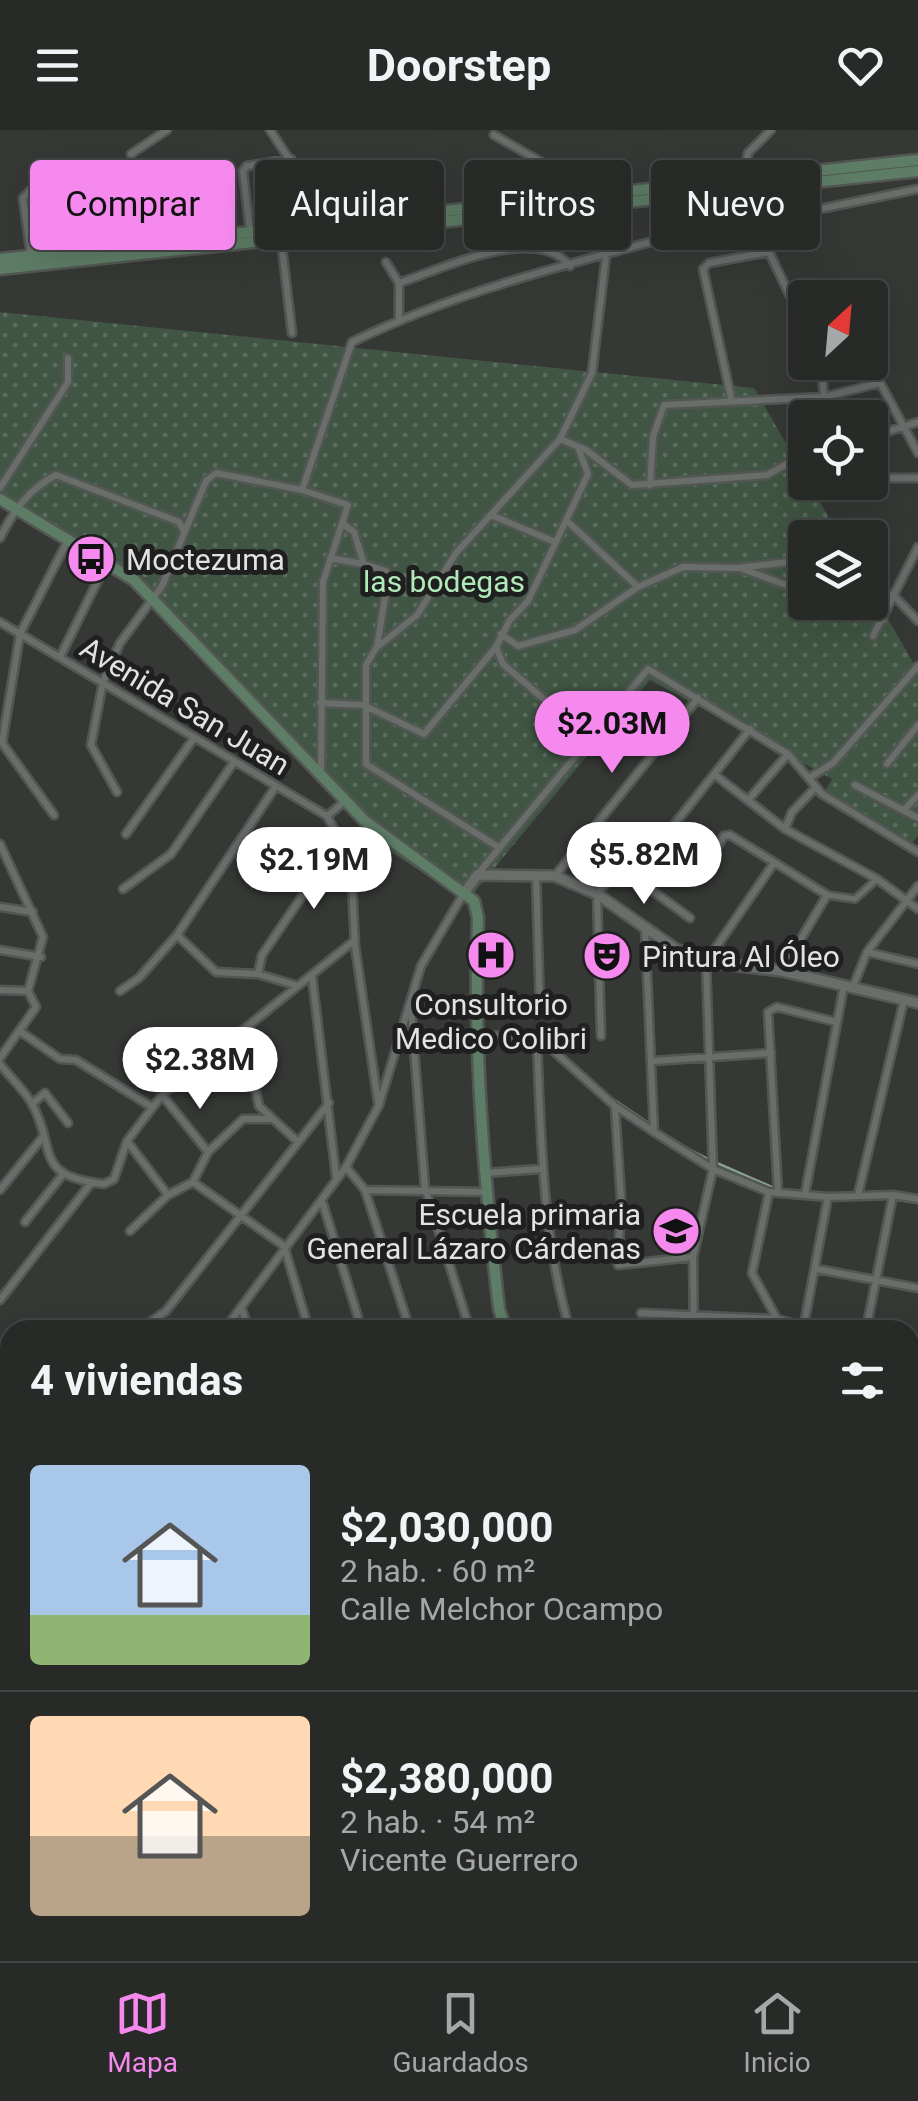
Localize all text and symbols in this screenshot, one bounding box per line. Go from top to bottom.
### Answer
icon: menu [30,38,85,93]
icon: heart [833,38,888,93]
text: Doorstep [367,39,551,92]
chip: Comprar [30,160,235,250]
chip: Alquilar [255,160,444,250]
chip: Filtros [464,160,631,250]
chip: Nuevo [651,160,820,250]
north arrow [788,280,888,380]
map controls [788,280,888,620]
button: locate [788,400,888,500]
button: layers [788,520,888,620]
bus stop icon: Moctezuma [65,533,117,585]
place label: Moctezuma [126,542,285,577]
park label: las bodegas [363,564,525,599]
street label: Avenida San Juan [74,630,296,782]
pin: $2.03M [531,691,693,776]
text: $2.03M [557,704,667,742]
pin: $5.82M [563,822,725,907]
pin: $2.19M [233,827,395,912]
text: $5.82M [589,835,699,873]
text: $2.19M [259,840,369,878]
hospital icon: Consultorio Medico Colibri [465,929,517,981]
theatre icon: Pintura Al Óleo [581,930,633,982]
place label: Pintura Al Óleo [642,939,840,974]
place label: Consultorio Medico Colibri [395,987,587,1056]
pin: $2.38M [119,1027,281,1112]
text: $2.38M [145,1040,255,1078]
place label: Escuela primaria General Lázaro Cárdenas [307,1197,641,1266]
school or university icon: Escuela primaria General Lázaro Cárdenas [650,1205,702,1257]
icon: filters [835,1353,890,1408]
text: 4 viviendas [30,1356,243,1405]
text: $2,030,000 [340,1503,553,1552]
icon: home [110,1505,230,1625]
text: 2 hab. · 60 m² [340,1552,535,1590]
text: Calle Melchor Ocampo [340,1590,663,1628]
text: $2,380,000 [340,1754,553,1803]
icon: home [110,1756,230,1876]
text: 2 hab. · 54 m² [340,1803,535,1841]
text: Vicente Guerrero [340,1841,578,1879]
tab: Mapa [107,1986,178,2079]
tab: Guardados [393,1986,529,2079]
tab: Inicio [743,1986,811,2079]

